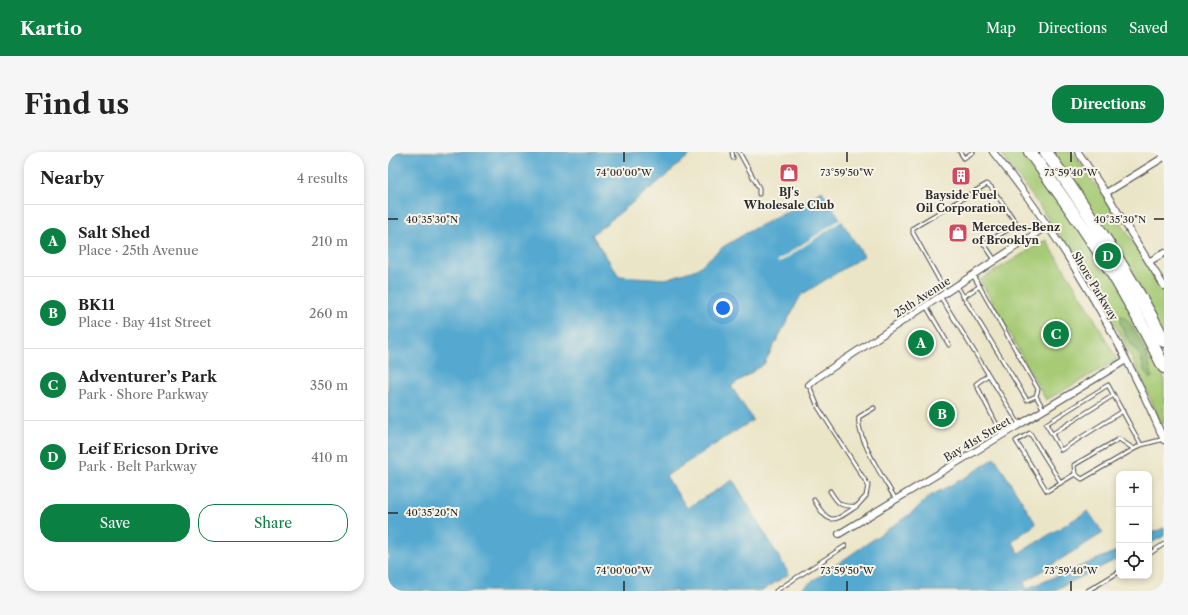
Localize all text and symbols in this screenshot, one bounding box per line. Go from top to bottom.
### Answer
text: Kartio [20,17,82,40]
text: Map [986,19,1016,37]
text: Directions [1038,19,1107,37]
text: Saved [1129,19,1168,37]
button: Directions [1052,85,1164,123]
text: Find us [24,87,129,121]
shop icon: BJ's Wholesale Club [778,162,800,184]
building icon: Bayside Fuel Oil Corporation [950,165,972,187]
text: 74°00'00"W [596,166,653,179]
text: 73°59'50"W [820,166,875,179]
text: 73°59'40"W [1044,166,1099,179]
text: Nearby [40,168,104,188]
text: 4 results [297,170,348,186]
place label: BJ's Wholesale Club [743,185,834,212]
place label: Bayside Fuel Oil Corporation [916,188,1007,215]
text: 40°35'30"N [406,213,458,226]
text: 40°35'30"N [1094,213,1146,226]
place label: Mercedes-Benz of Brooklyn [972,220,1060,247]
shop icon: Mercedes-Benz of Brooklyn [947,222,969,244]
text: Salt Shed [78,223,150,242]
text: A [48,233,58,249]
text: 210 m [311,233,348,249]
pin: D [1095,241,1121,271]
text: Place · 25th Avenue [78,242,198,258]
street label: Shore Parkway [1069,249,1122,324]
street label: 25th Avenue [891,274,953,320]
text: BK11 [78,295,115,314]
your location [713,298,733,318]
text: B [48,305,58,321]
text: 260 m [309,305,348,321]
text: Place · Bay 41st Street [78,314,211,330]
pin: C [1043,319,1069,349]
pin: A [908,328,934,358]
text: Adventurer’s Park [78,367,217,386]
text: C [48,377,58,393]
text: 350 m [310,377,348,393]
text: Park · Shore Parkway [78,386,209,402]
pin: B [929,399,955,429]
street label: Bay 41st Street [941,414,1013,464]
text: Leif Ericson Drive [78,439,218,458]
text: D [47,449,59,465]
text: 410 m [311,449,348,465]
text: Park · Belt Parkway [78,458,197,474]
map controls [1116,471,1152,579]
button: + [1116,471,1152,507]
button: Save [40,504,190,542]
button: Share [198,504,348,542]
text: 40°35'20"N [406,506,458,519]
button: − [1116,507,1152,543]
button: locate [1116,543,1152,579]
text: 74°00'00"W [596,564,653,577]
text: 73°59'50"W [820,564,875,577]
text: 73°59'40"W [1044,564,1099,577]

